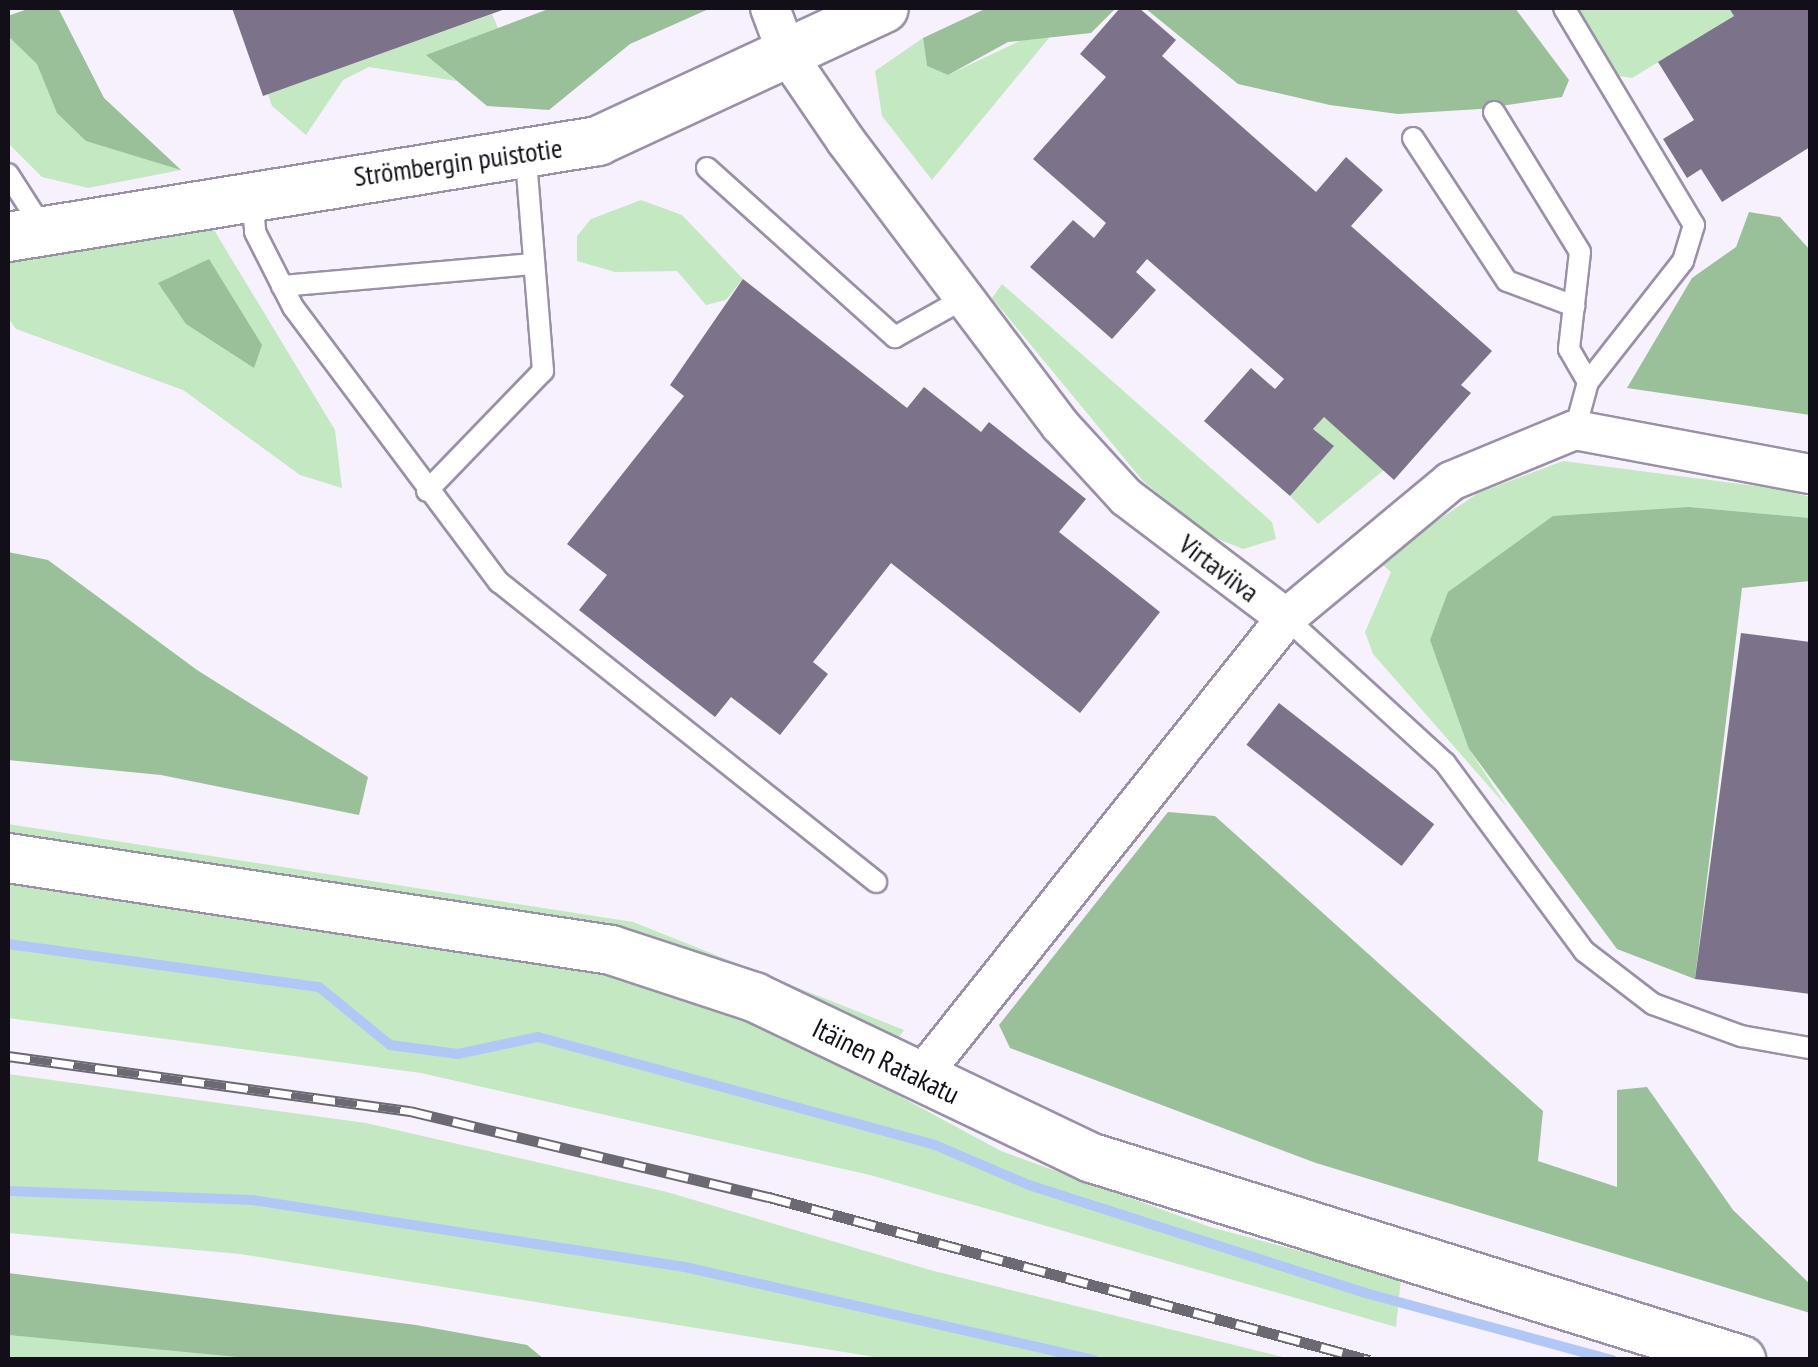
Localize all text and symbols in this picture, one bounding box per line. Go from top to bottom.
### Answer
street label: Strömbergin puistotie [352,131,564,193]
street label: Virtaviiva [1172,527,1266,609]
street label: Itäinen Ratakatu [807,1011,965,1111]

